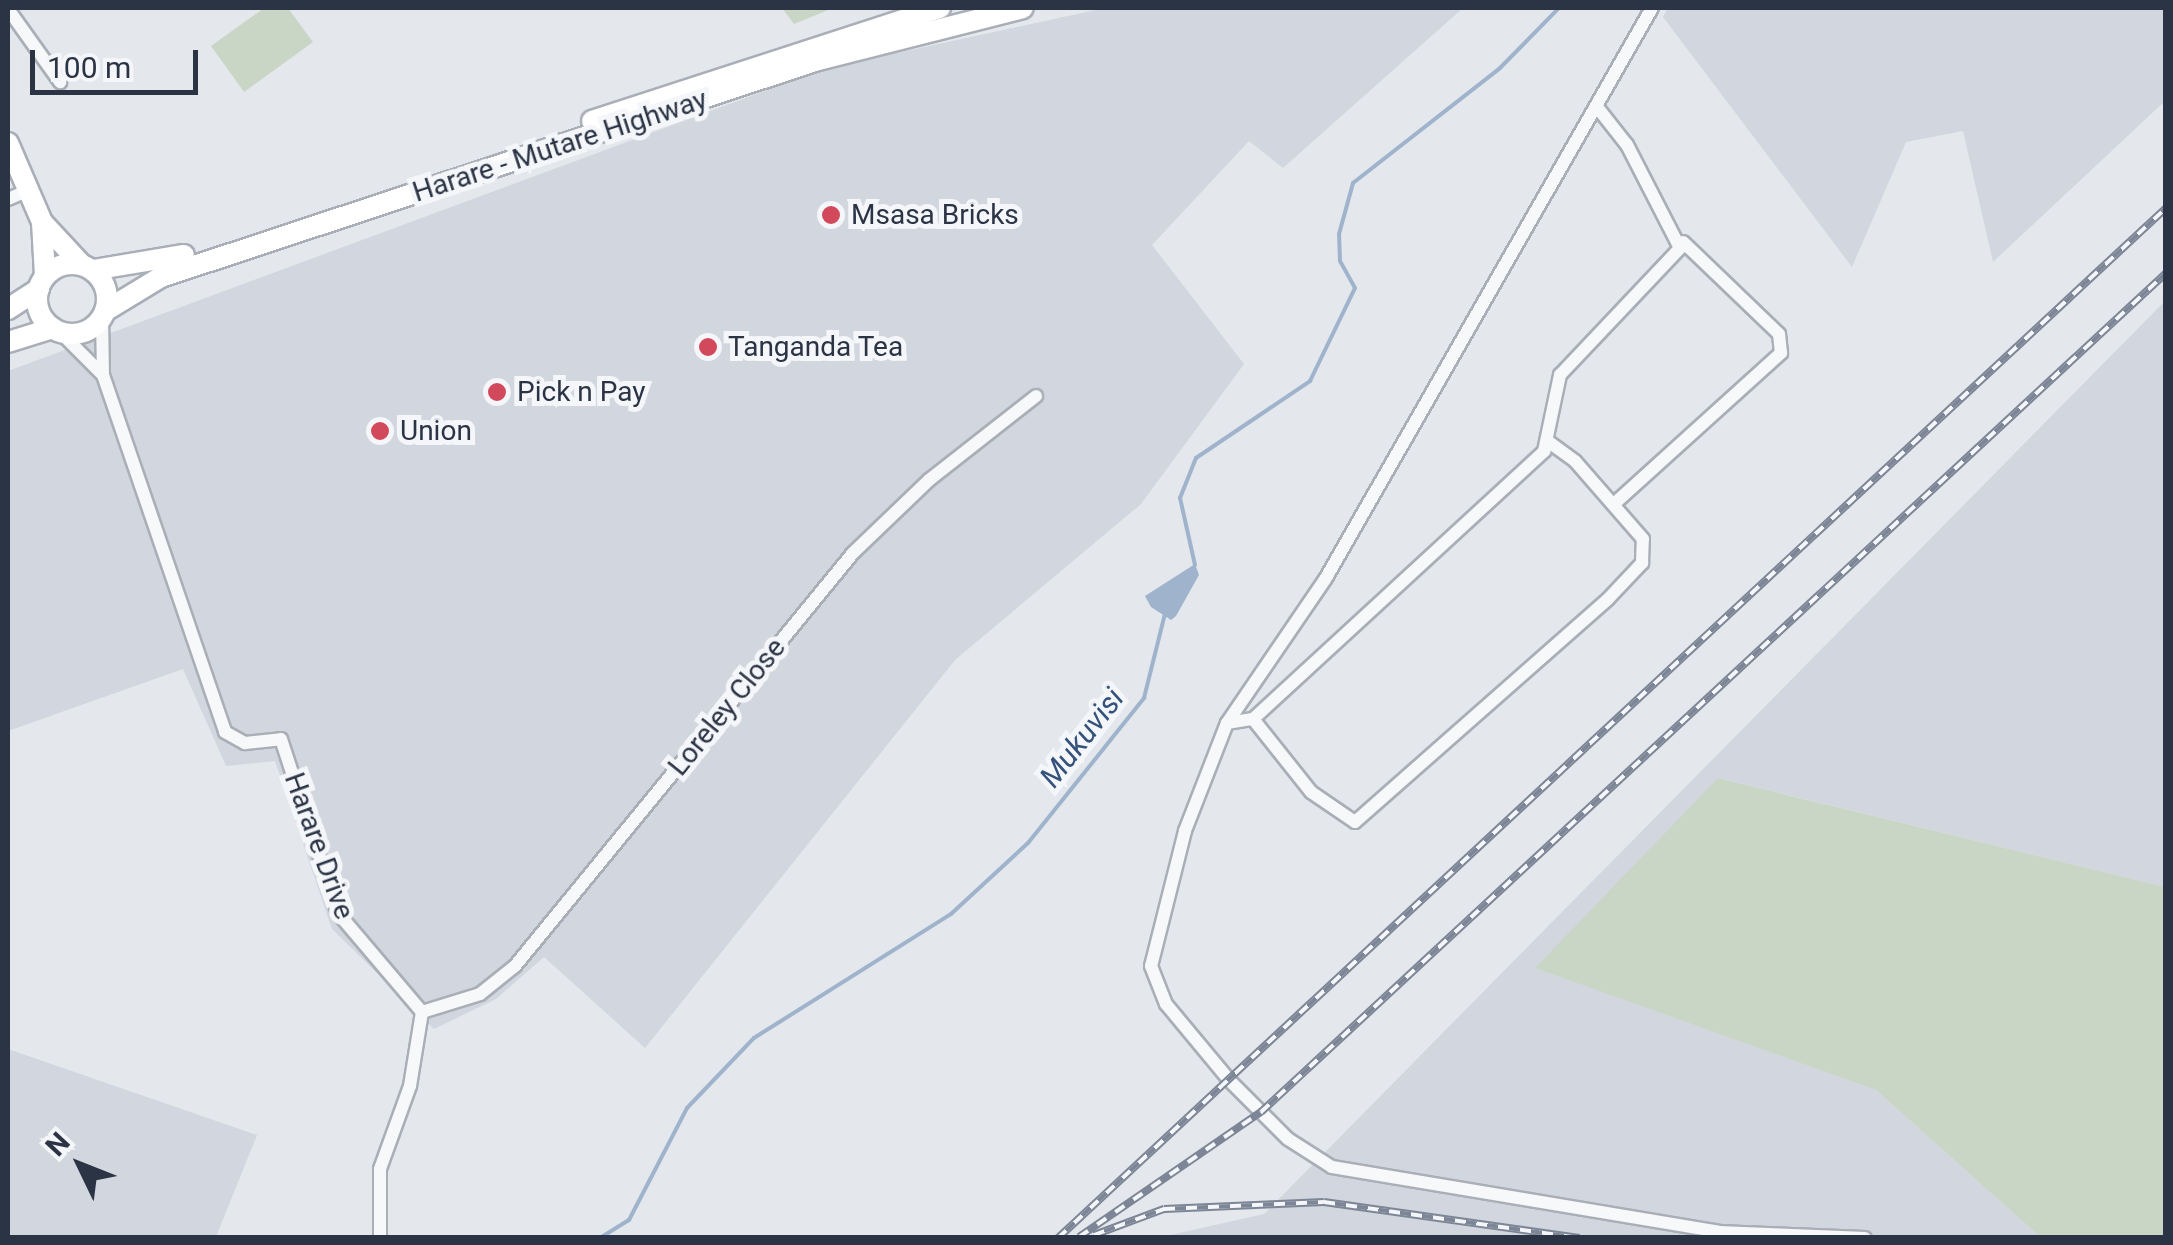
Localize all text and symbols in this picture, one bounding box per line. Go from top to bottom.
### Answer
scale bar [35,30,202,92]
text: 100 m [47,50,131,85]
street label: Harare - Mutare Highway [409,82,711,210]
place label: Msasa Bricks [851,198,1019,232]
marker: Msasa Bricks [820,204,842,226]
place label: Tanganda Tea [728,330,904,364]
marker: Tanganda Tea [697,336,719,358]
place label: Pick n Pay [517,375,645,409]
marker: Pick n Pay [486,381,508,403]
place label: Union [400,414,472,448]
marker: Union [369,420,391,442]
street label: Loreley Close [661,631,793,783]
water label: Mukuvisi [1032,681,1132,795]
street label: Harare Drive [277,768,361,924]
north arrow [30,1115,130,1215]
text: N [39,1126,76,1163]

